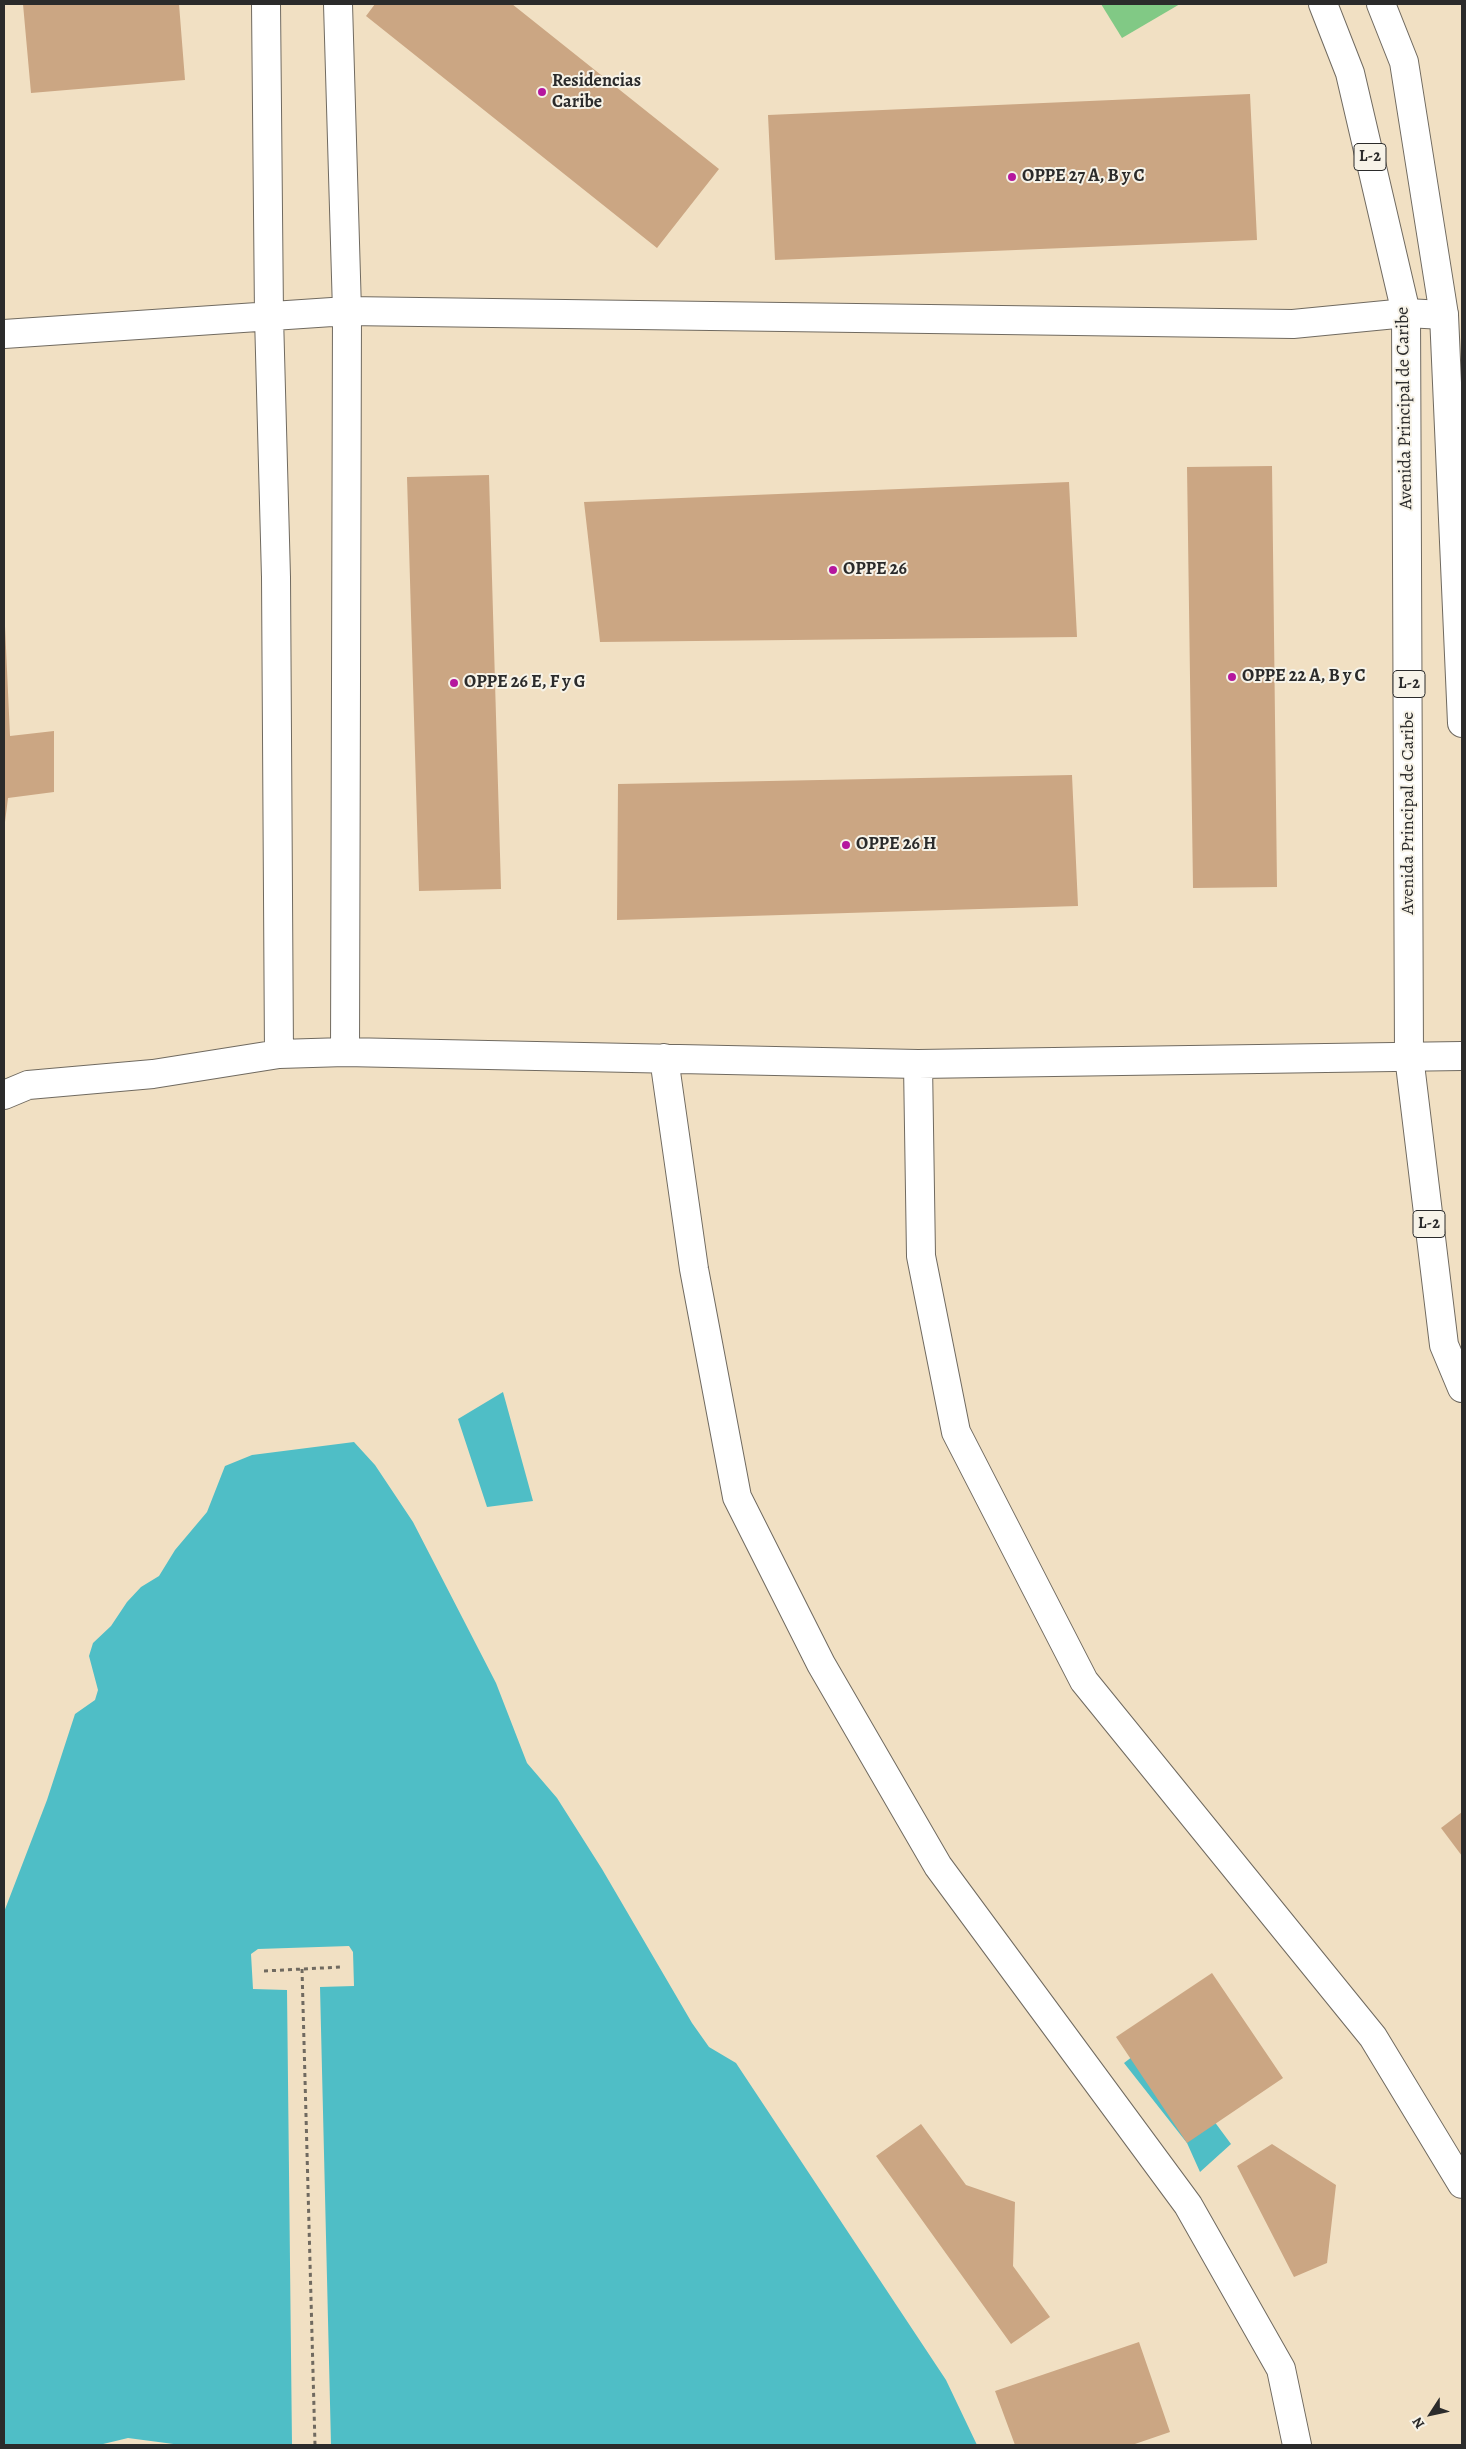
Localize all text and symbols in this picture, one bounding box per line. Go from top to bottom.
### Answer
place label: Residencias Caribe [552,71,641,114]
marker: Residencias Caribe [536,86,548,98]
road number: L-2 [1354,144,1386,170]
place label: OPPE 27 A, B y C [1022,166,1145,188]
marker: OPPE 27 A, B y C [1006,171,1018,183]
street label: Avenida Principal de Caribe [1392,306,1418,510]
place label: OPPE 26 [843,559,907,581]
marker: OPPE 26 [827,564,839,576]
place label: OPPE 22 A, B y C [1242,666,1366,688]
marker: OPPE 22 A, B y C [1226,671,1238,683]
road number: L-2 [1393,671,1425,698]
place label: OPPE 26 E, F y G [464,672,586,694]
marker: OPPE 26 E, F y G [448,677,460,689]
street label: Avenida Principal de Caribe [1398,712,1420,914]
place label: OPPE 26 H [856,834,936,856]
marker: OPPE 26 H [840,839,852,851]
road number: L-2 [1413,1210,1445,1238]
north arrow [1406,2389,1456,2439]
text: N [1408,2413,1429,2433]

